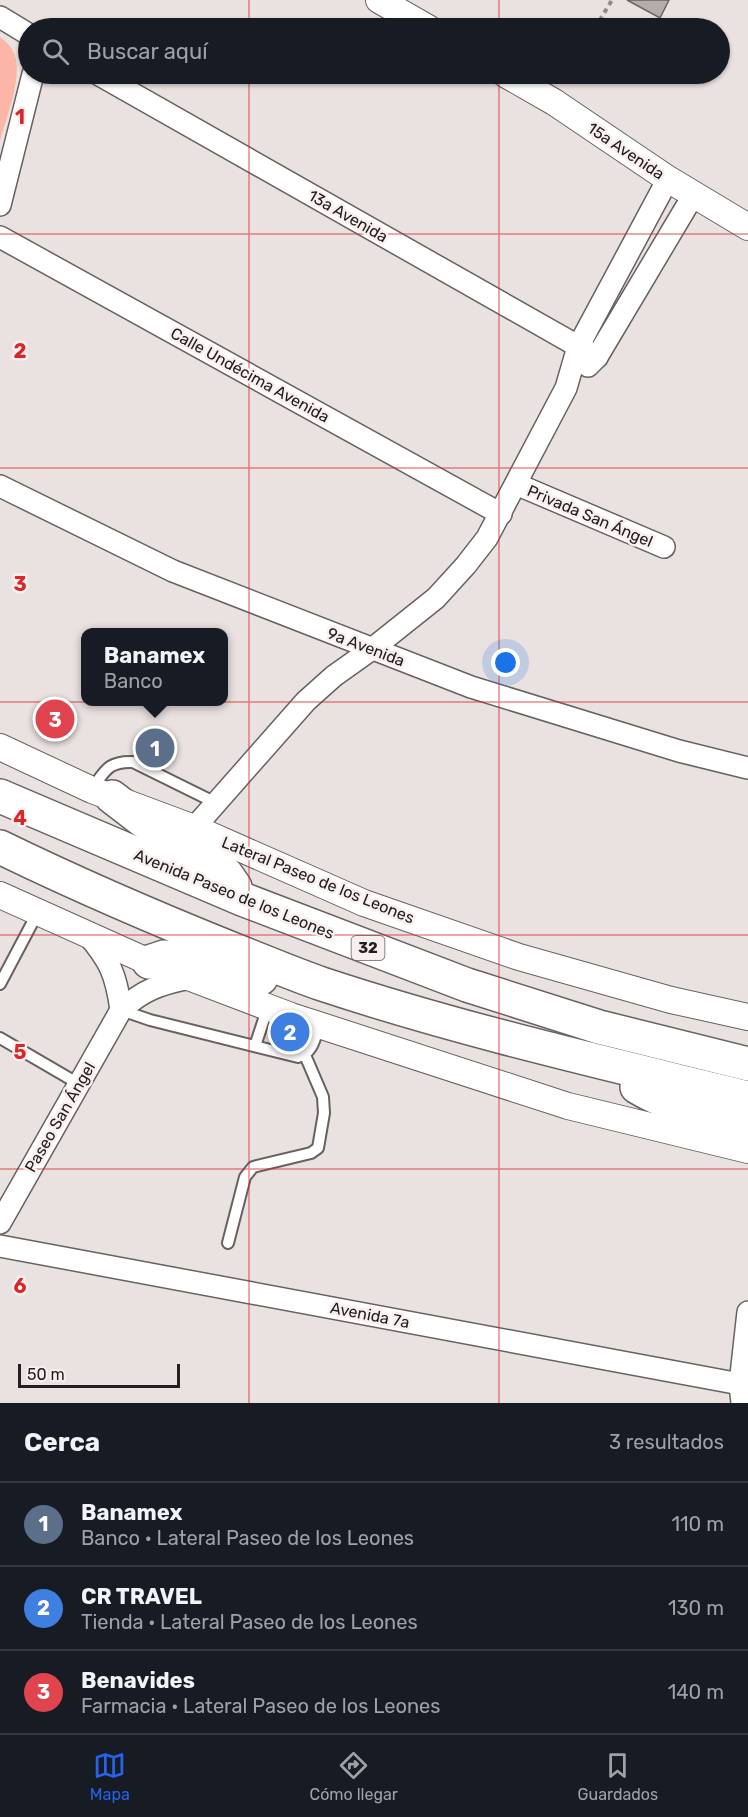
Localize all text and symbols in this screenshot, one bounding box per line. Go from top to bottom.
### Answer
search box [18,18,730,84]
icon: search [39,35,72,68]
text: Buscar aquí [87,38,208,65]
text: 1 [15,105,25,129]
street label: 15a Avenida [584,118,668,184]
street label: 13a Avenida [305,186,391,246]
street label: Calle Undécima Avenida [167,323,333,427]
text: 2 [14,339,27,363]
street label: Privada San Ángel [524,481,656,551]
text: 3 [13,572,27,596]
street label: 9a Avenida [325,624,407,670]
popup [81,628,228,706]
text: Banamex [104,642,205,669]
your location [491,648,520,677]
text: Banco [104,669,163,693]
pin: 3 [36,696,74,742]
pin: 1 [136,726,174,771]
text: 4 [13,806,27,830]
street label: Lateral Paseo de los Leones [219,833,417,927]
street label: Avenida Paseo de los Leones [131,845,337,943]
road number: 32 [352,936,385,960]
pin: 2 [270,1010,310,1054]
text: 5 [14,1040,27,1064]
street label: Paseo San Ángel [21,1059,99,1175]
text: 6 [13,1274,27,1298]
street label: Avenida 7a [329,1298,411,1332]
scale bar [18,1361,180,1388]
text: 50 m [27,1365,65,1384]
text: Cerca [24,1427,100,1458]
text: 3 resultados [609,1430,724,1454]
text: Banamex [81,1499,182,1526]
text: 1 [39,1512,48,1536]
text: 110 m [672,1512,724,1536]
text: Banco · Lateral Paseo de los Leones [81,1526,414,1550]
text: CR TRAVEL [81,1583,202,1610]
text: 2 [37,1596,50,1620]
text: 130 m [668,1596,724,1620]
text: Tienda · Lateral Paseo de los Leones [81,1610,418,1634]
text: Benavides [81,1667,195,1694]
text: 3 [37,1680,50,1704]
text: 140 m [668,1680,724,1704]
text: Farmacia · Lateral Paseo de los Leones [81,1694,441,1718]
tab: Mapa [90,1749,130,1804]
tab: Cómo llegar [310,1749,398,1804]
tab: Guardados [578,1749,658,1804]

